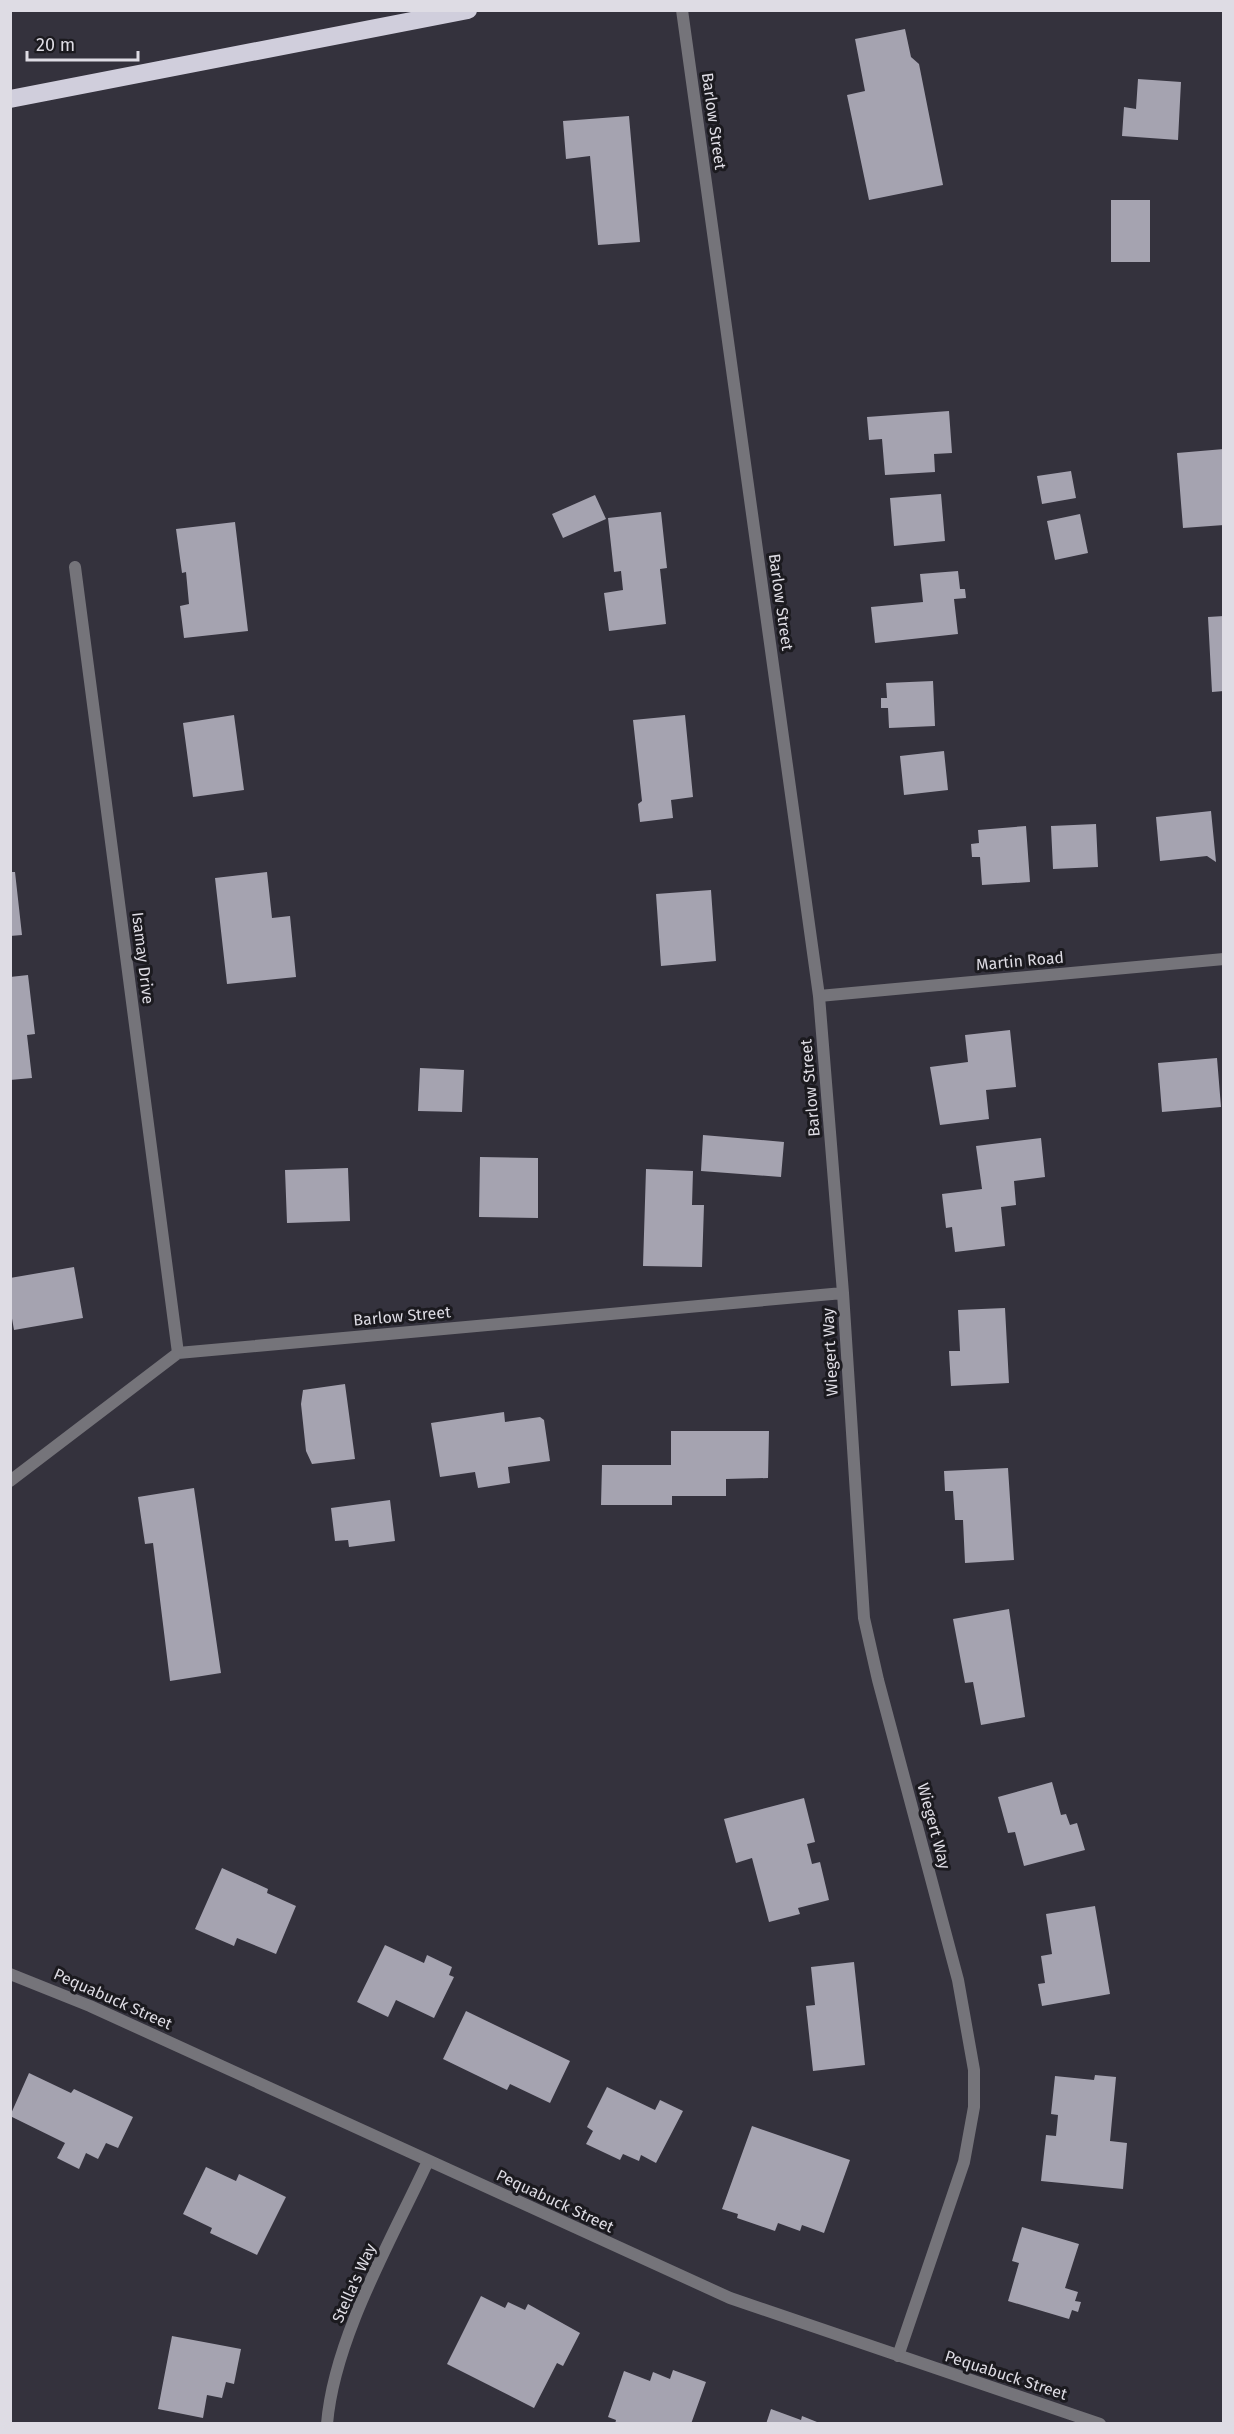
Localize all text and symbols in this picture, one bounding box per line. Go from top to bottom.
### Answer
scale bar [27,24,138,62]
text: 20 m [36,34,75,56]
street label: Barlow Street [698,71,730,171]
street label: Barlow Street [765,552,797,652]
street label: Isamay Drive [128,911,158,1005]
street label: Martin Road [975,948,1065,974]
street label: Barlow Street [796,1038,824,1137]
street label: Barlow Street [353,1302,452,1330]
street label: Wiegert Way [818,1307,842,1397]
street label: Wiegert Way [913,1781,955,1871]
street label: Pequabuck Street [51,1964,175,2034]
street label: Pequabuck Street [493,2165,617,2237]
street label: Stella's Way [328,2240,380,2326]
street label: Pequabuck Street [942,2346,1070,2404]

